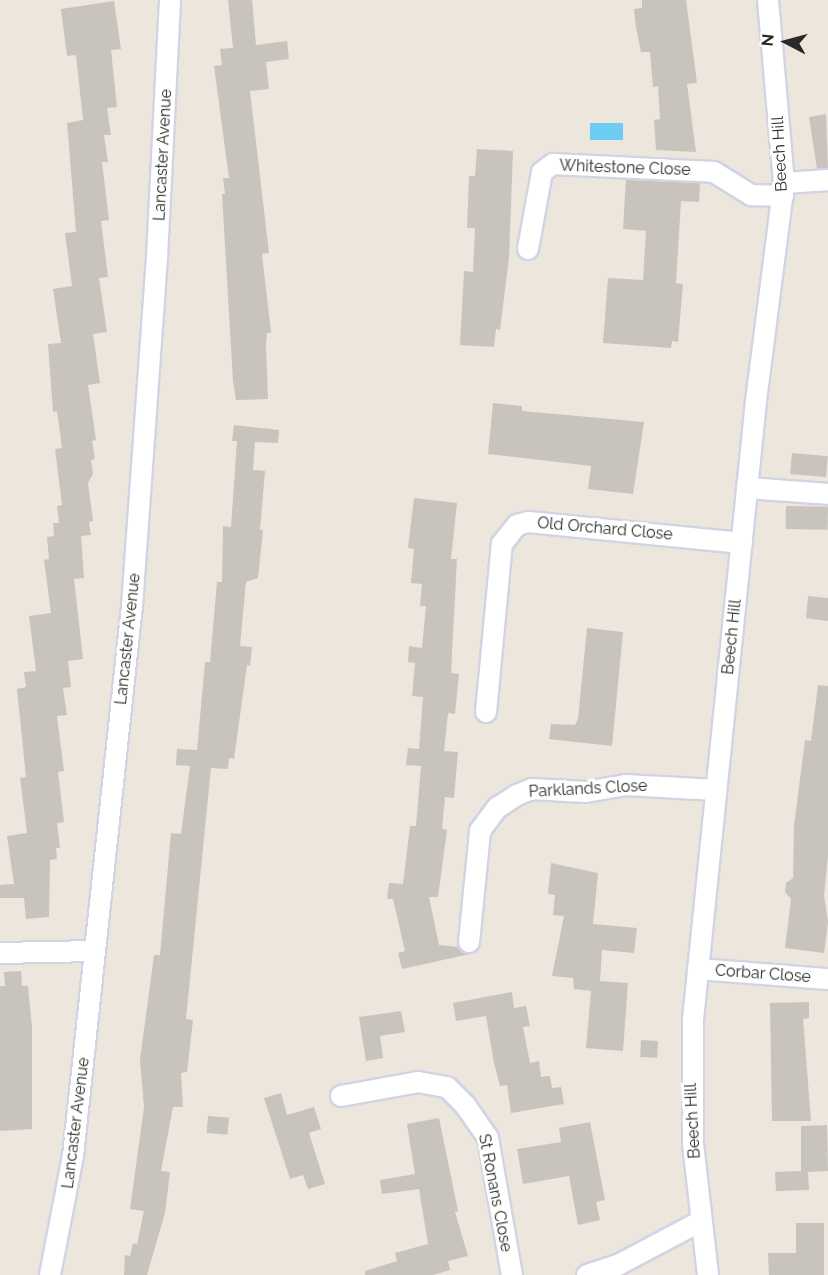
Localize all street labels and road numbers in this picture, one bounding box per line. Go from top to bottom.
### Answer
street label: Lancaster Avenue [150,88,176,222]
street label: Beech Hill [768,116,792,192]
street label: Whitestone Close [559,156,691,180]
street label: Old Orchard Close [536,514,674,544]
street label: Lancaster Avenue [111,572,145,706]
street label: Beech Hill [718,598,746,676]
street label: Parklands Close [528,776,648,802]
street label: Corbar Close [714,961,812,987]
street label: Lancaster Avenue [58,1056,94,1190]
street label: Beech Hill [681,1083,705,1159]
street label: St Ronans Close [474,1132,516,1254]

